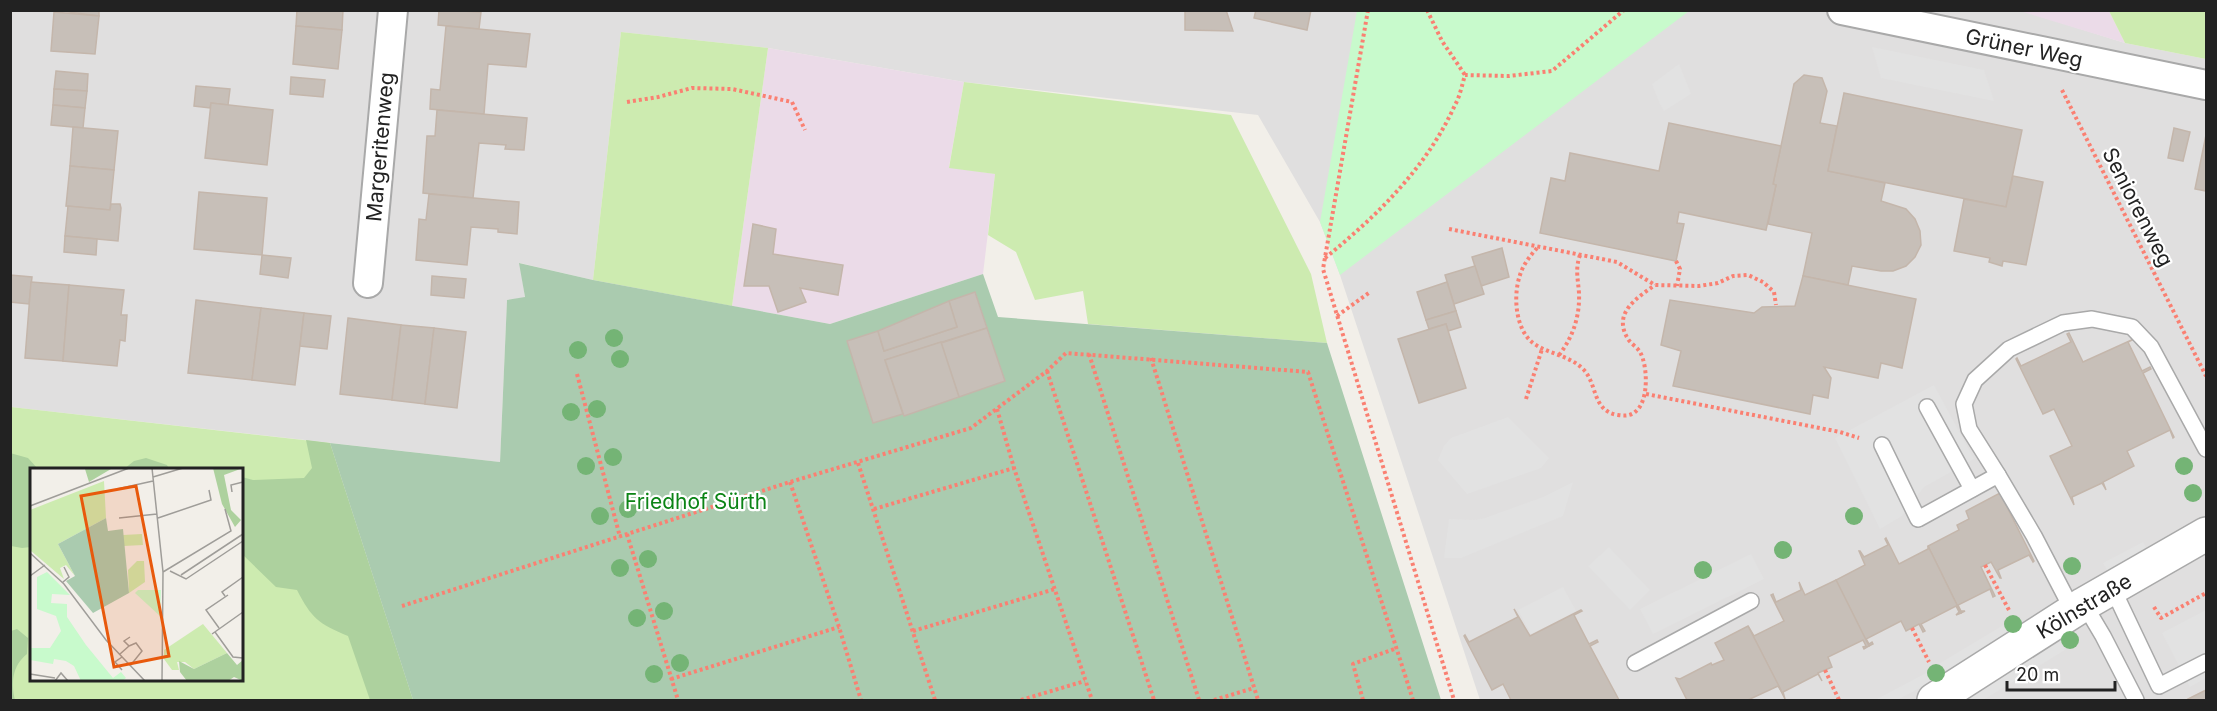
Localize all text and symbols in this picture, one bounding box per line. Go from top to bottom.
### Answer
street label: Grüner Weg [1963,23,2085,73]
street label: Margeritenweg [361,71,399,223]
street label: Seniorenweg [2097,143,2179,271]
inset map [30,468,243,681]
park label: Friedhof Sürth [625,489,767,514]
street label: Kölnstraße [2032,568,2136,644]
scale bar [2007,654,2115,692]
text: 20 m [2016,664,2059,685]

